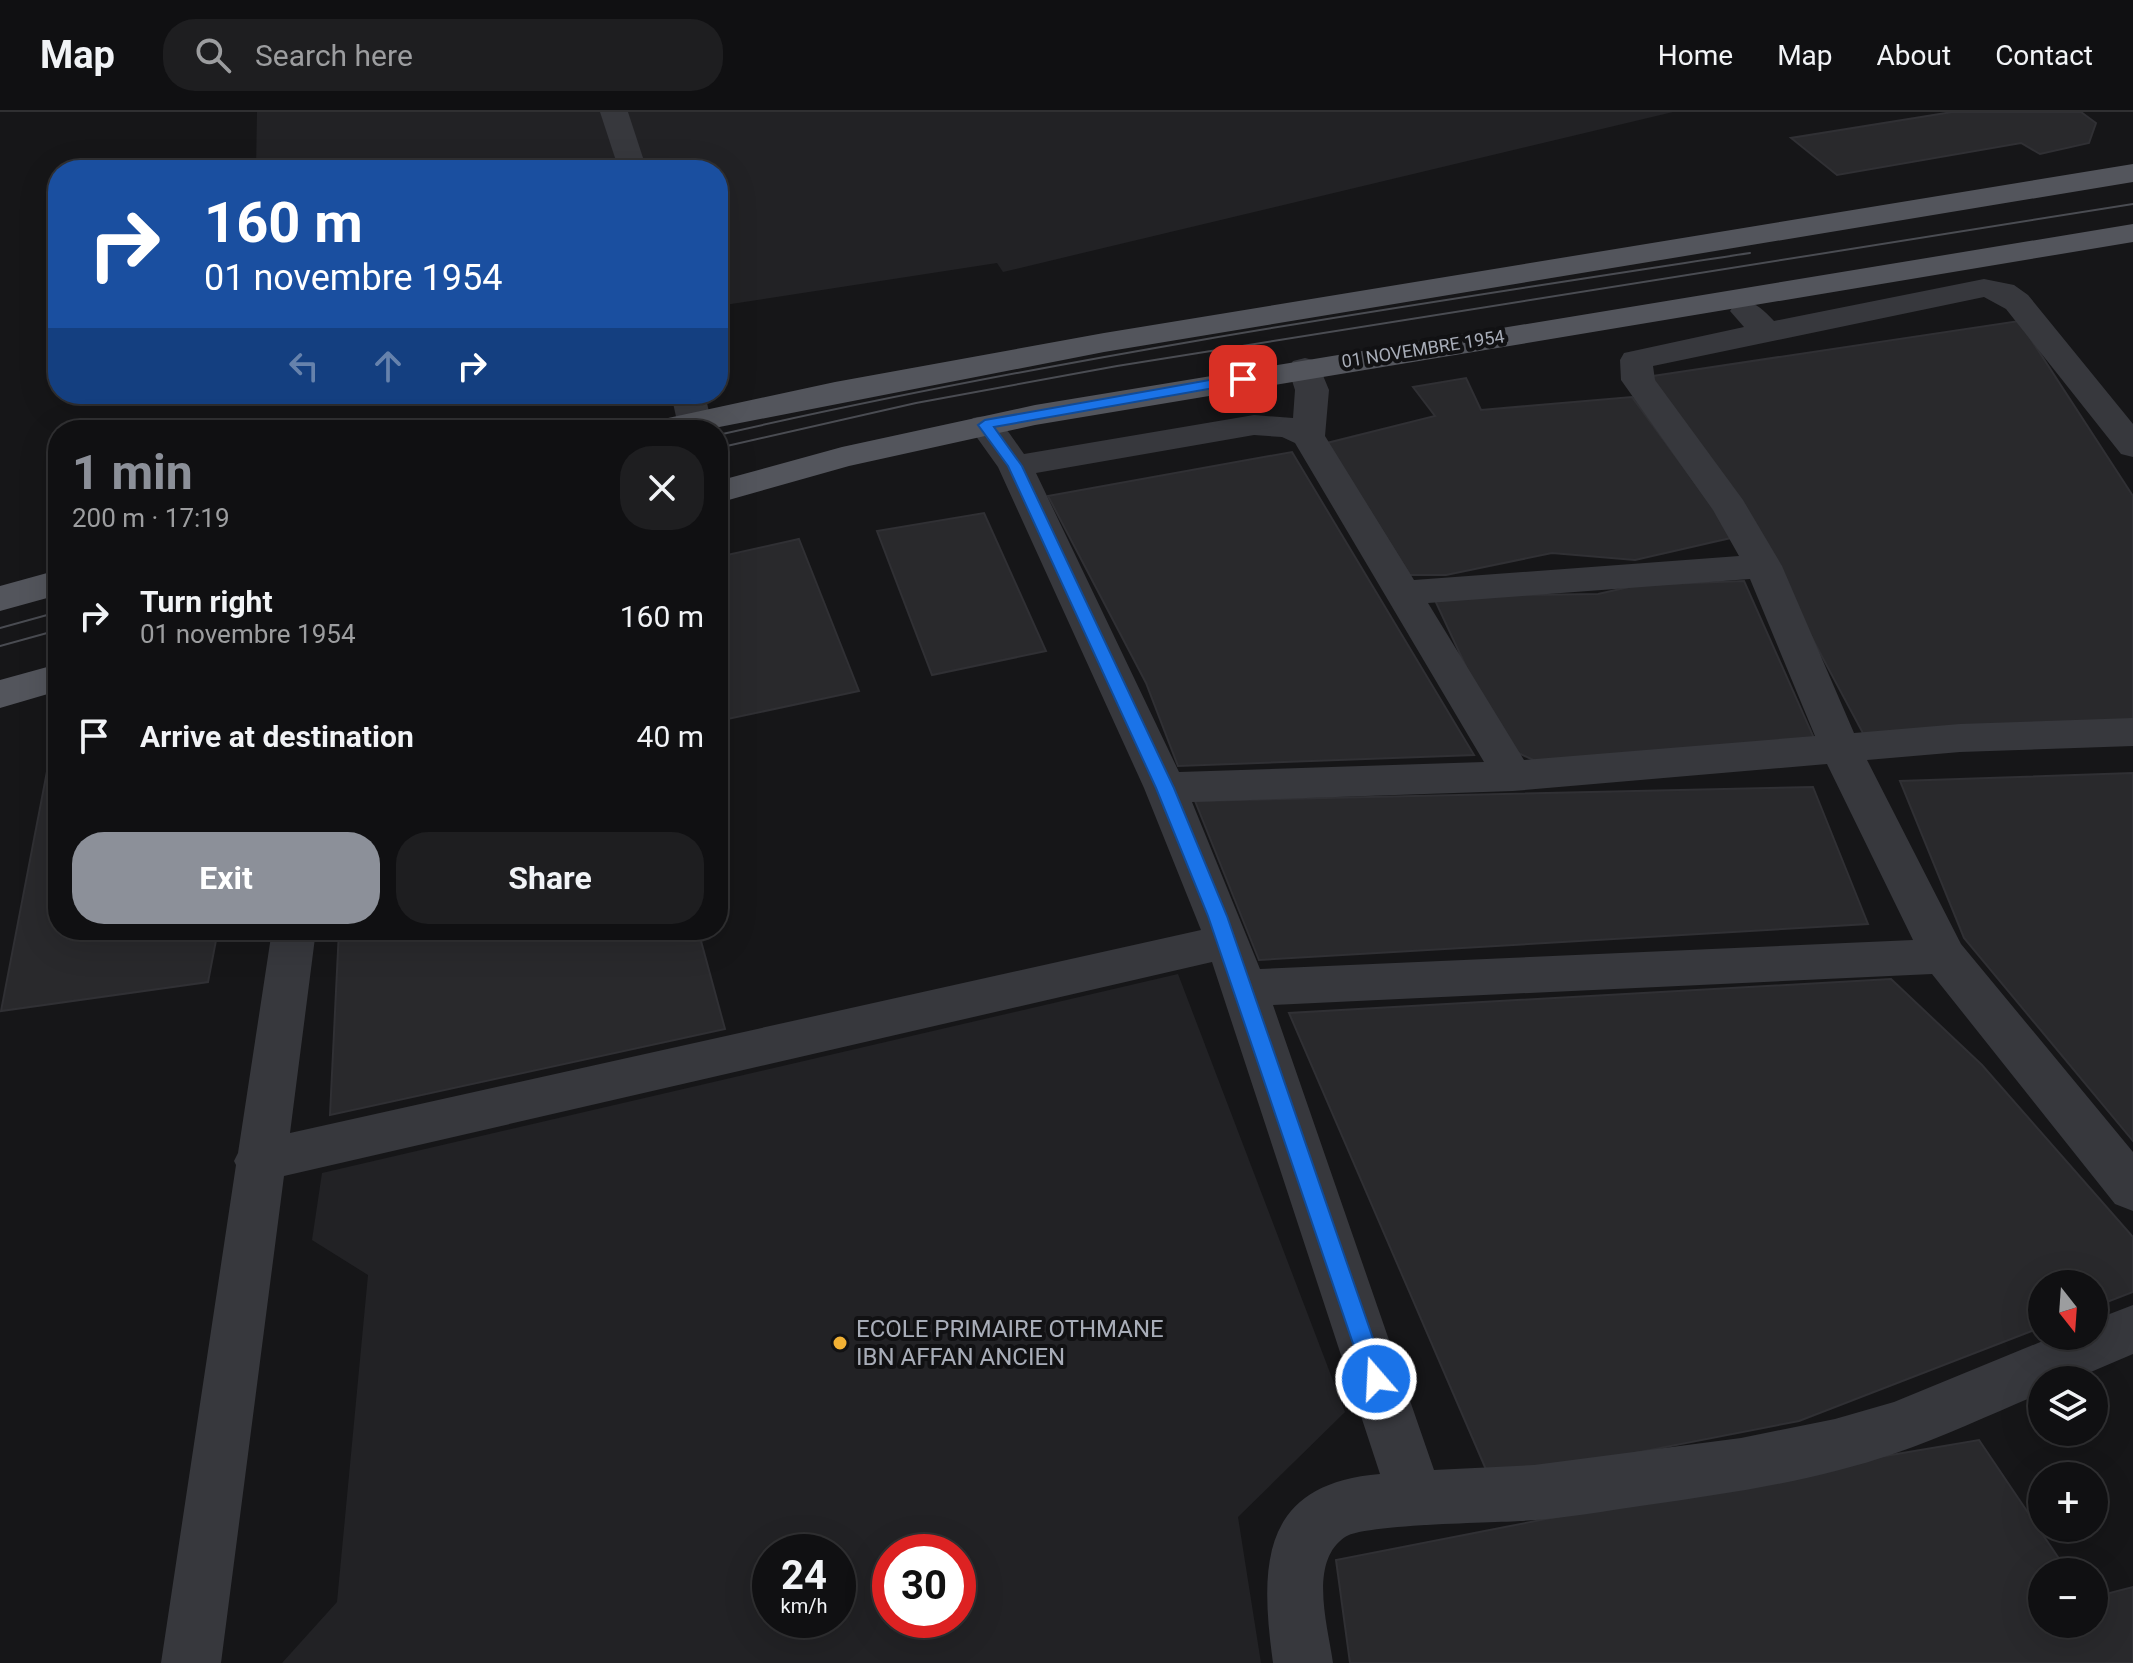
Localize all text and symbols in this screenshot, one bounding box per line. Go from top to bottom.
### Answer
search box [163,19,723,91]
text: Map [40,33,115,77]
icon: search [191,33,235,77]
text: Search here [255,38,413,73]
text: Home [1658,39,1733,72]
text: Map [1777,39,1833,72]
text: About [1877,39,1951,72]
text: Contact [1995,39,2093,72]
text: 160 m [204,190,363,256]
icon: right [72,192,176,296]
text: 01 novembre 1954 [204,257,502,299]
street label: 01 NOVEMBRE 1954 [1340,325,1506,372]
icon: left [282,344,326,388]
icon: ahead [366,344,410,388]
icon: right [450,344,494,388]
pin [1209,345,1277,413]
icon: arrive [1221,357,1265,401]
text: 1 min [72,444,193,501]
button: close [620,446,704,530]
text: 200 m · 17:19 [72,503,230,533]
text: Turn right [140,584,273,619]
icon: right [72,594,116,638]
text: 160 m [620,599,704,634]
text: 01 novembre 1954 [140,619,356,649]
icon: arrive [72,714,116,758]
text: Arrive at destination [140,719,414,754]
text: 40 m [637,719,704,754]
button: Exit [72,832,380,924]
button: Share [396,832,704,924]
north arrow [2028,1270,2108,1350]
map controls [2028,1270,2108,1638]
place label: ECOLE PRIMAIRE OTHMANE IBN AFFAN ANCIEN [856,1315,1164,1371]
marker: ECOLE PRIMAIRE OTHMANE IBN AFFAN ANCIEN [831,1334,849,1352]
position arrow [1334,1337,1418,1421]
button: layers [2028,1366,2108,1446]
button: + [2028,1462,2108,1542]
speed limit sign: 30 [872,1534,976,1638]
text: 24 [781,1552,827,1599]
button: − [2028,1558,2108,1638]
text: km/h [781,1594,827,1618]

